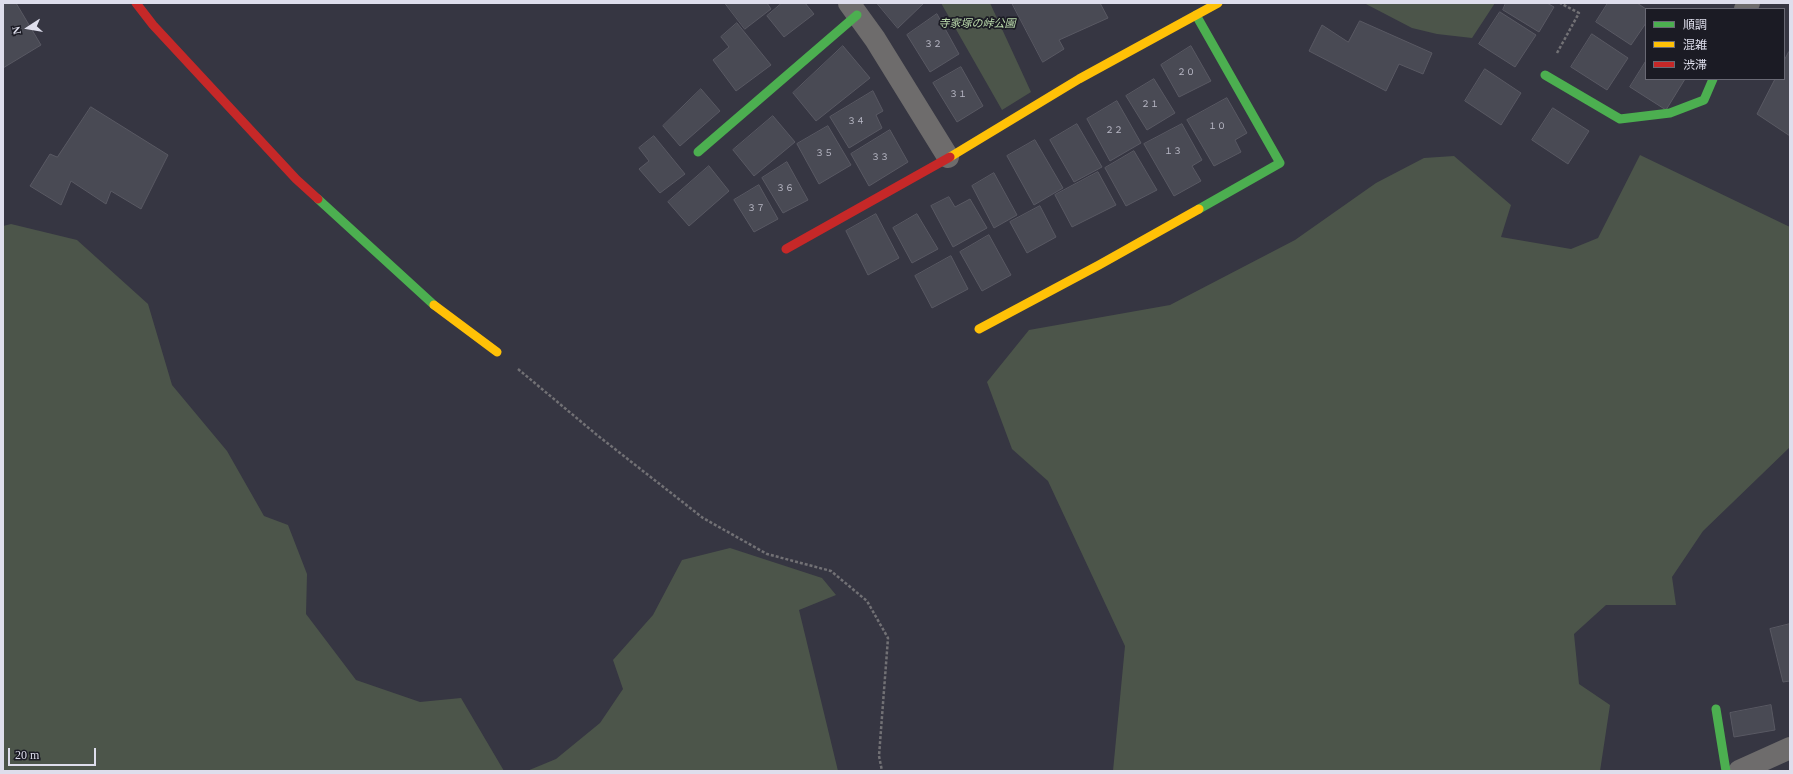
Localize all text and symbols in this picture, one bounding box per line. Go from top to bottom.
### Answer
north arrow [8,8,48,48]
legend [1645,8,1785,80]
park label: 寺家塚の峠公園 [939,17,1015,31]
text: 順調 [1683,18,1707,32]
text: N [10,25,23,36]
text: 混雑 [1683,38,1707,52]
house number: ３２ [924,40,942,50]
text: 渋滞 [1683,58,1707,72]
house number: ２０ [1177,68,1195,78]
house number: ３１ [949,90,967,100]
house number: ２１ [1141,100,1159,110]
house number: ３４ [847,117,865,127]
house number: １０ [1208,122,1226,132]
house number: ２２ [1105,126,1123,136]
house number: １３ [1164,147,1182,157]
house number: ３５ [815,149,833,159]
house number: ３３ [871,153,889,163]
house number: ３６ [776,184,794,194]
house number: ３７ [747,204,765,214]
scale bar [10,740,98,766]
text: 20 m [15,748,39,762]

